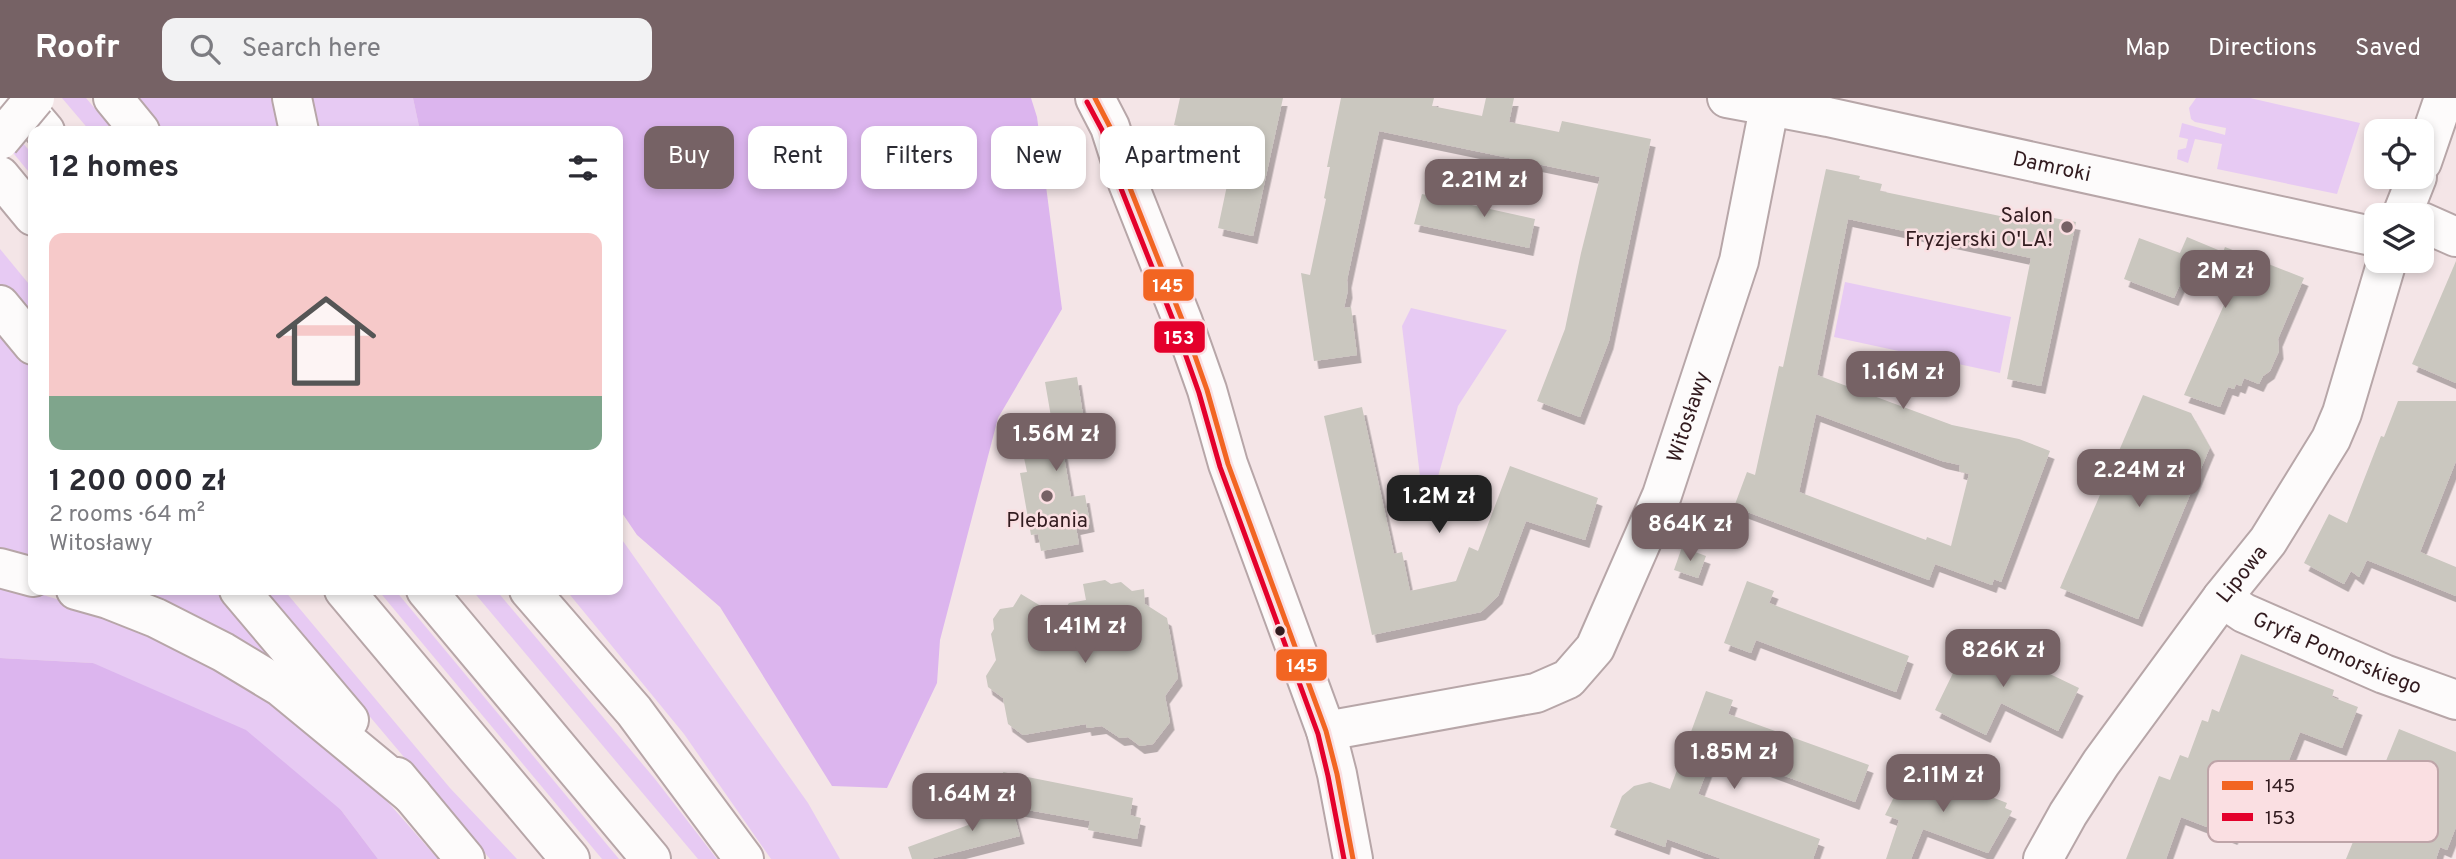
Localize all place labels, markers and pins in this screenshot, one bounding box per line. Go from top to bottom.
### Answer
pin: 2.21M zł [1412,159,1556,219]
place label: Salon Fryzjerski O'LA! [1905,203,2053,254]
marker: Salon Fryzjerski O'LA! [2059,219,2075,235]
pin: 2M zł [2176,250,2274,310]
pin: 1.16M zł [1831,352,1975,411]
pin: 1.56M zł [984,414,1128,473]
pin: 2.24M zł [2067,450,2211,509]
pin: 1.2M zł [1374,476,1504,535]
marker: Plebania [1039,488,1055,504]
pin: 864K zł [1625,504,1755,563]
place label: Plebania [1006,508,1088,535]
pin: 1.41M zł [1013,606,1157,665]
unlabelled marker [1273,624,1287,638]
pin: 826K zł [1938,630,2068,689]
pin: 1.85M zł [1662,732,1806,791]
pin: 2.11M zł [1871,754,2015,814]
pin: 1.64M zł [900,774,1044,833]

